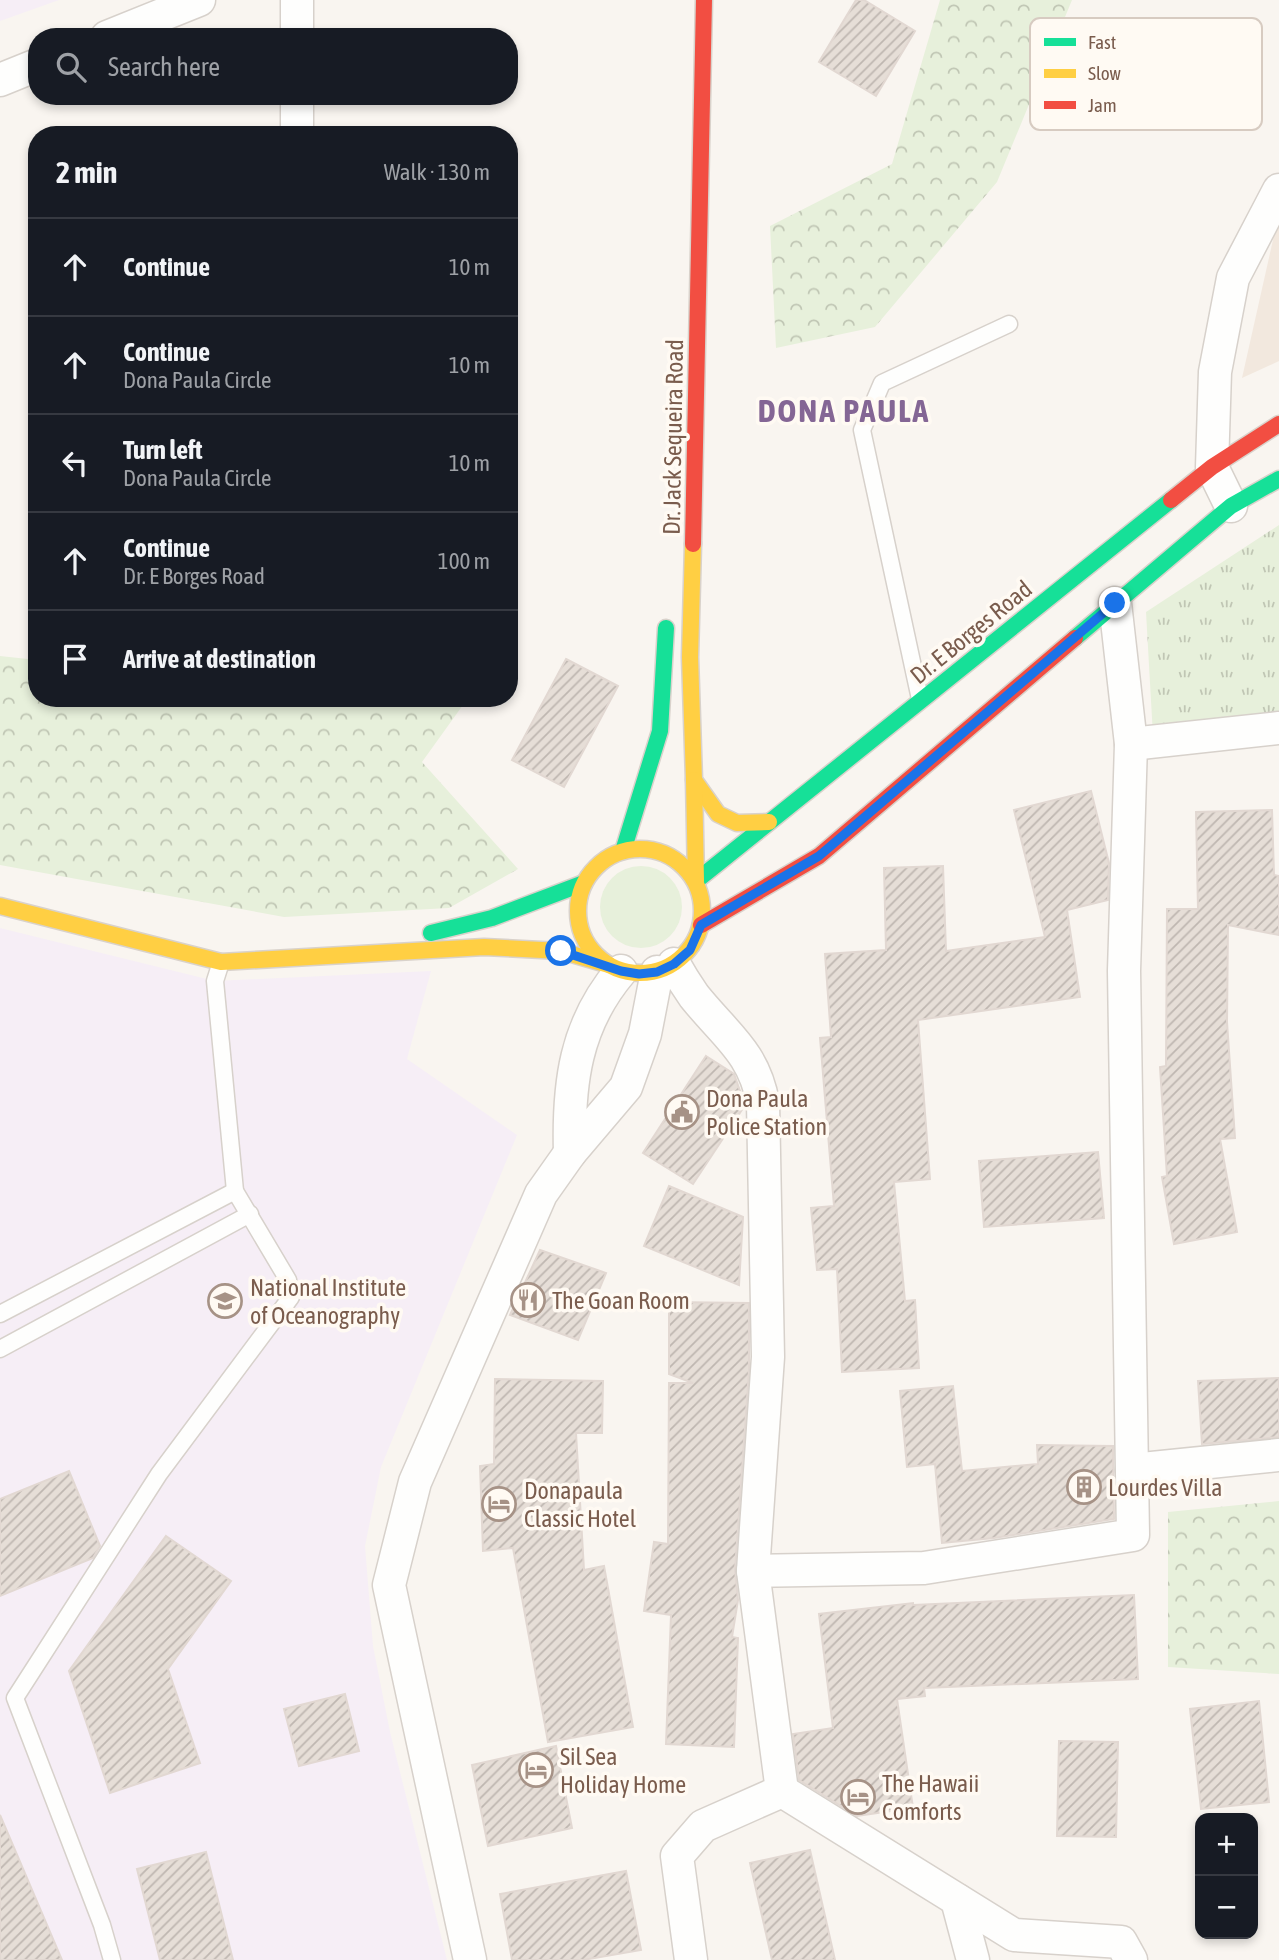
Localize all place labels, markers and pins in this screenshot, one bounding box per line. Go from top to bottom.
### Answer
place label: Dona Paula Police Station [706,1085,827,1140]
public building icon: Dona Paula Police Station [663,1093,701,1131]
place label: National Institute of Oceanography [250,1274,406,1329]
restaurant icon: The Goan Room [509,1281,547,1319]
school or university icon: National Institute of Oceanography [206,1282,244,1320]
place label: The Goan Room [552,1287,690,1314]
building icon: Lourdes Villa [1065,1468,1103,1506]
place label: Lourdes Villa [1108,1474,1222,1501]
place label: Donapaula Classic Hotel [524,1477,637,1532]
hotel icon: Donapaula Classic Hotel [480,1485,518,1523]
place label: Sil Sea Holiday Home [560,1743,686,1798]
hotel icon: Sil Sea Holiday Home [517,1751,555,1789]
place label: The Hawaii Comforts [882,1770,979,1825]
hotel icon: The Hawaii Comforts [839,1778,877,1816]

